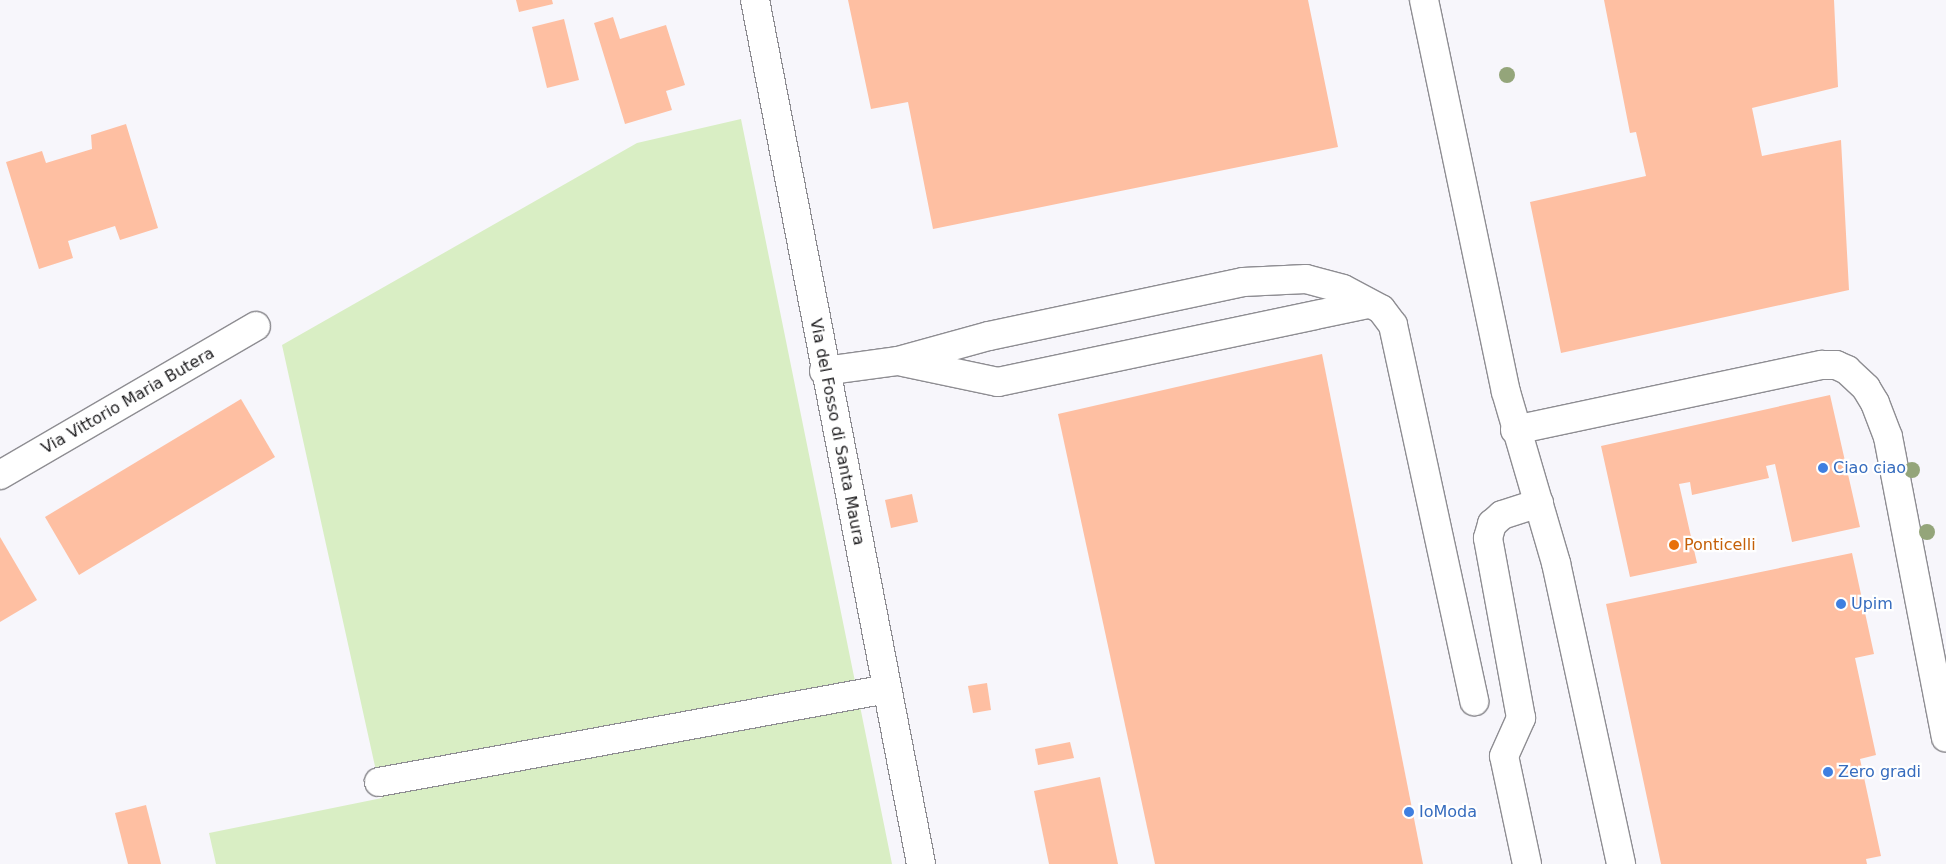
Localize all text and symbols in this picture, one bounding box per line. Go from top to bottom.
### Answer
street label: Via del Fosso di Santa Maura [806,317,868,547]
street label: Via Vittorio Maria Butera [38,344,218,458]
place label: Ciao ciao [1833,458,1906,478]
marker: Ciao ciao [1817,462,1829,474]
place label: Ponticelli [1684,535,1756,555]
marker: Ponticelli [1668,539,1680,551]
place label: Upim [1851,594,1893,614]
marker: Upim [1835,598,1847,610]
place label: Zero gradi [1838,762,1921,782]
marker: Zero gradi [1822,766,1834,778]
place label: IoModa [1419,802,1477,822]
marker: IoModa [1403,806,1415,818]

